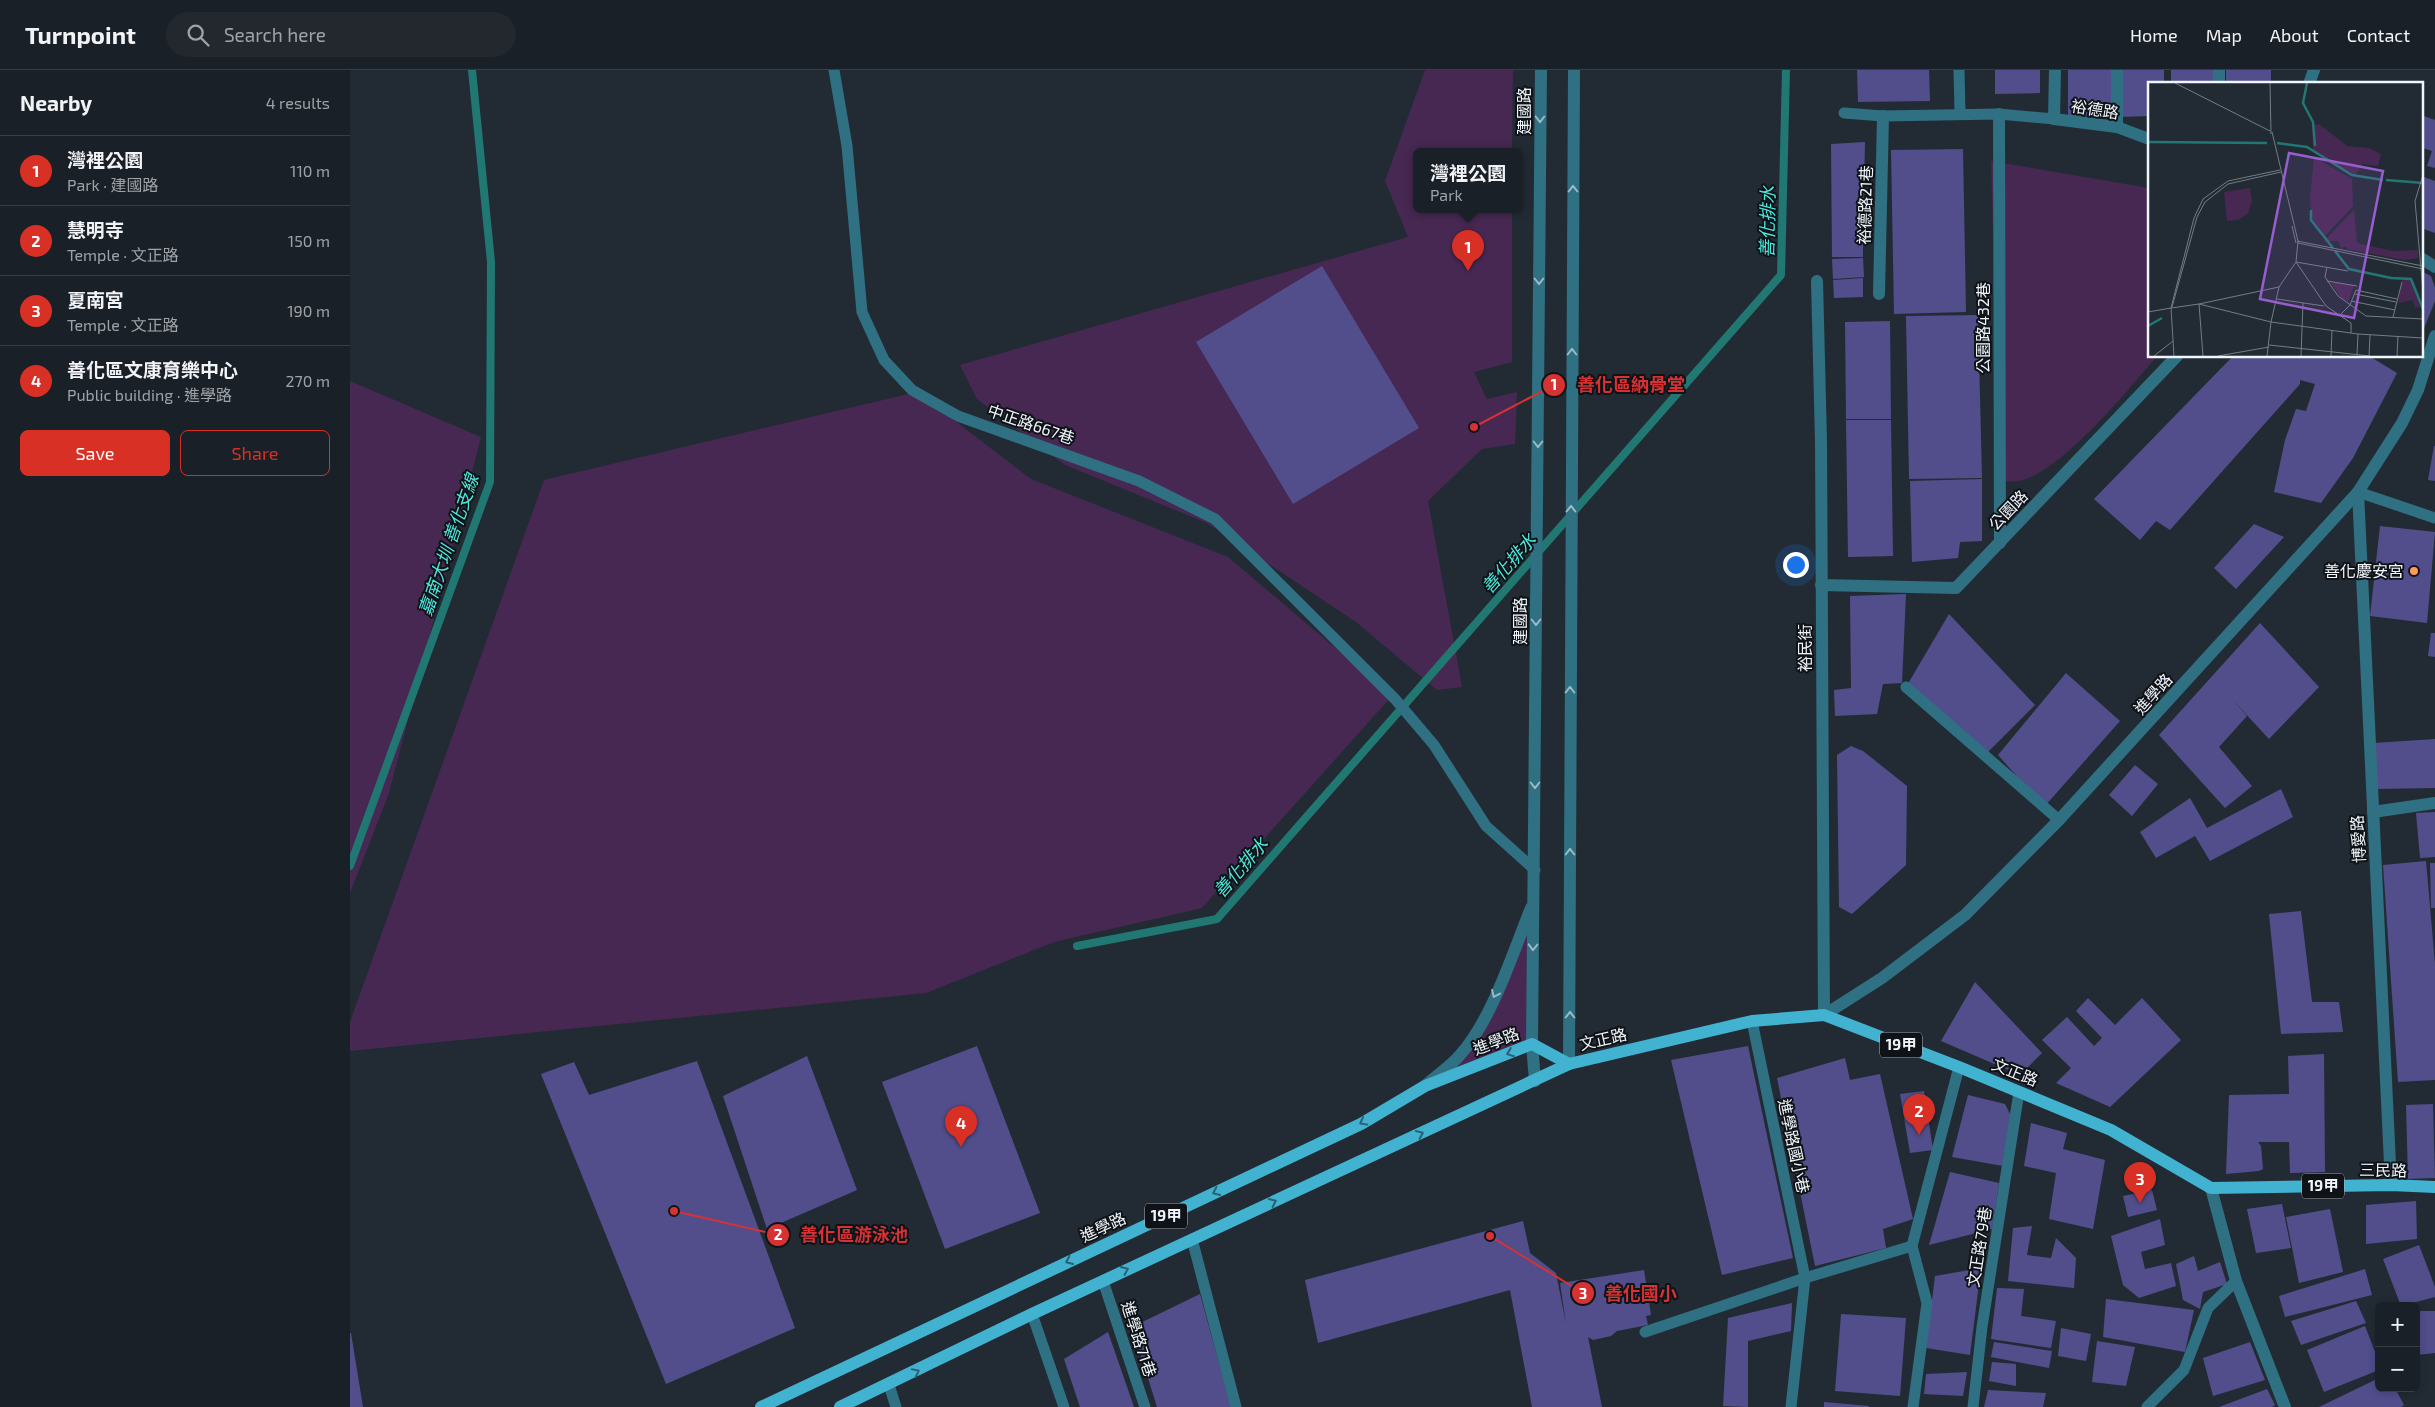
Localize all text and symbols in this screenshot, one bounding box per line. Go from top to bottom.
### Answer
search box [166,12,516,57]
text: Turnpoint [25,20,136,49]
icon: search [184,21,212,49]
text: Search here [224,23,326,46]
text: Home [2130,24,2178,46]
text: Map [2206,24,2242,46]
text: About [2270,24,2319,46]
text: Contact [2347,24,2410,46]
inset map [2148,82,2422,358]
street label: 建國路 [1514,87,1533,135]
text: Nearby [20,90,92,115]
text: 4 results [266,93,330,112]
street label: 裕德路 [2070,95,2120,122]
one-way arrow [1535,115,1545,123]
text: 灣裡公園 [67,148,143,171]
popup [1413,148,1523,213]
text: 1 [33,161,39,180]
text: 110 m [290,161,330,180]
text: 灣裡公園 [1430,161,1506,184]
street label: 裕德路21巷 [1854,165,1875,245]
text: Park · 建國路 [67,175,158,194]
text: Park [1430,185,1463,204]
one-way arrow [1568,185,1578,193]
water label: 善化排水 [1755,185,1779,258]
text: 慧明寺 [67,218,124,241]
pin: 1 [1452,230,1484,271]
text: 2 [31,231,41,250]
text: 150 m [288,231,330,250]
text: Temple · 文正路 [67,245,179,264]
one-way arrow [1534,278,1544,285]
street label: 公園路432巷 [1973,282,1992,374]
text: 夏南宮 [67,288,124,311]
text: 3 [31,301,41,320]
text: 190 m [287,301,330,320]
text: Temple · 文正路 [67,315,179,334]
one-way arrow [1567,348,1577,356]
text: 善化區文康育樂中心 [67,358,238,381]
callout: 善化區納骨堂 [1542,369,1695,402]
text: 4 [31,371,41,390]
text: 270 m [286,371,330,390]
text: 善化區納骨堂 [1577,373,1685,395]
text: 1 [1551,375,1557,393]
text: Public building · 進學路 [67,385,232,404]
street label: 中正路667巷 [985,400,1077,447]
button: Save [20,430,170,476]
button: Share [180,430,330,476]
one-way arrow [1533,440,1543,448]
water label: 嘉南大圳 善化支線 [414,469,483,618]
street label: 公園路 [1984,486,2031,534]
one-way arrow [1566,505,1576,512]
water label: 善化排水 [1476,528,1541,598]
your location [1783,552,1809,578]
place label: 善化慶安宮 [2324,561,2404,580]
marker: 善化慶安宮 [2408,565,2420,577]
street label: 建國路 [1510,597,1529,645]
one-way arrow [1531,618,1542,626]
street label: 裕民街 [1795,624,1814,672]
street label: 進學路 [2130,669,2176,718]
one-way arrow [1565,686,1575,694]
one-way arrow [1530,781,1540,789]
street label: 博愛路 [2347,815,2368,863]
water label: 善化排水 [1208,832,1273,902]
one-way arrow [1565,848,1575,856]
one-way arrow [1528,944,1538,951]
one-way arrow [1491,989,1502,998]
one-way arrow [1565,1011,1575,1018]
street label: 進學路 [1470,1023,1522,1058]
street label: 文正路 [1577,1024,1628,1053]
road number: 19甲 [1880,1032,1922,1058]
one-way arrow [1506,1047,1514,1057]
street label: 文正路 [1989,1054,2041,1089]
pin: 2 [1903,1094,1935,1135]
street label: 進學路國小巷 [1775,1097,1814,1195]
pin: 4 [945,1106,977,1147]
one-way arrow [1360,1116,1369,1126]
one-way arrow [1415,1129,1424,1140]
street label: 三民路 [2359,1160,2407,1179]
pin: 3 [2124,1162,2156,1203]
road number: 19甲 [2302,1174,2344,1198]
one-way arrow [1213,1185,1222,1195]
one-way arrow [1268,1197,1277,1208]
road number: 19甲 [1145,1204,1187,1228]
street label: 文正路79巷 [1963,1205,1994,1289]
street label: 進學路 [1077,1208,1129,1245]
callout: 善化區游泳池 [765,1218,918,1251]
text: 善化區游泳池 [800,1223,908,1245]
text: 2 [774,1225,783,1243]
one-way arrow [1066,1255,1075,1265]
one-way arrow [1120,1266,1129,1276]
callout: 善化國小 [1570,1277,1687,1310]
text: 善化國小 [1605,1282,1677,1304]
text: 3 [1579,1284,1587,1302]
street label: 進學路71巷 [1118,1299,1161,1379]
map controls [2375,1302,2420,1392]
button: + [2375,1302,2420,1347]
button: − [2375,1347,2420,1392]
one-way arrow [911,1368,920,1378]

